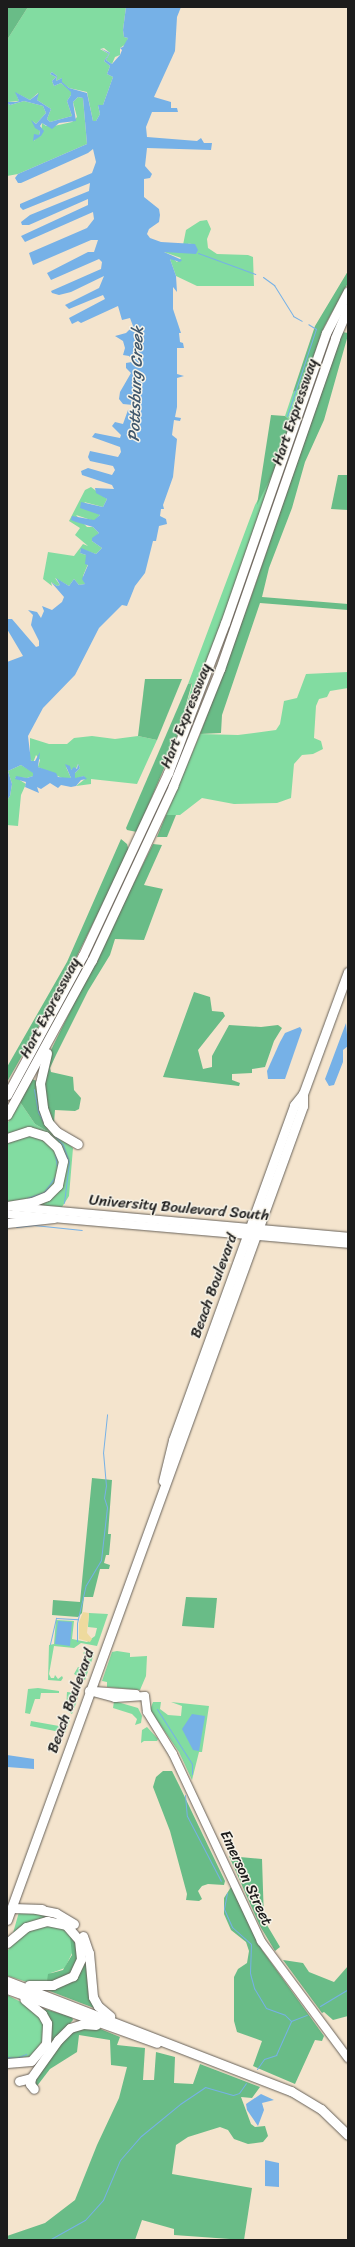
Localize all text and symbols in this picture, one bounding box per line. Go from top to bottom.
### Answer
water label: Pottsburg Creek [124,326,148,442]
street label: Hart Expressway [268,356,322,468]
street label: Hart Expressway [157,661,215,771]
street label: Hart Expressway [16,954,84,1062]
street label: University Boulevard South [88,1191,270,1225]
street label: Beach Boulevard [187,1232,241,1340]
street label: Beach Boulevard [44,1647,98,1755]
street label: Emerson Street [216,1827,276,1929]

